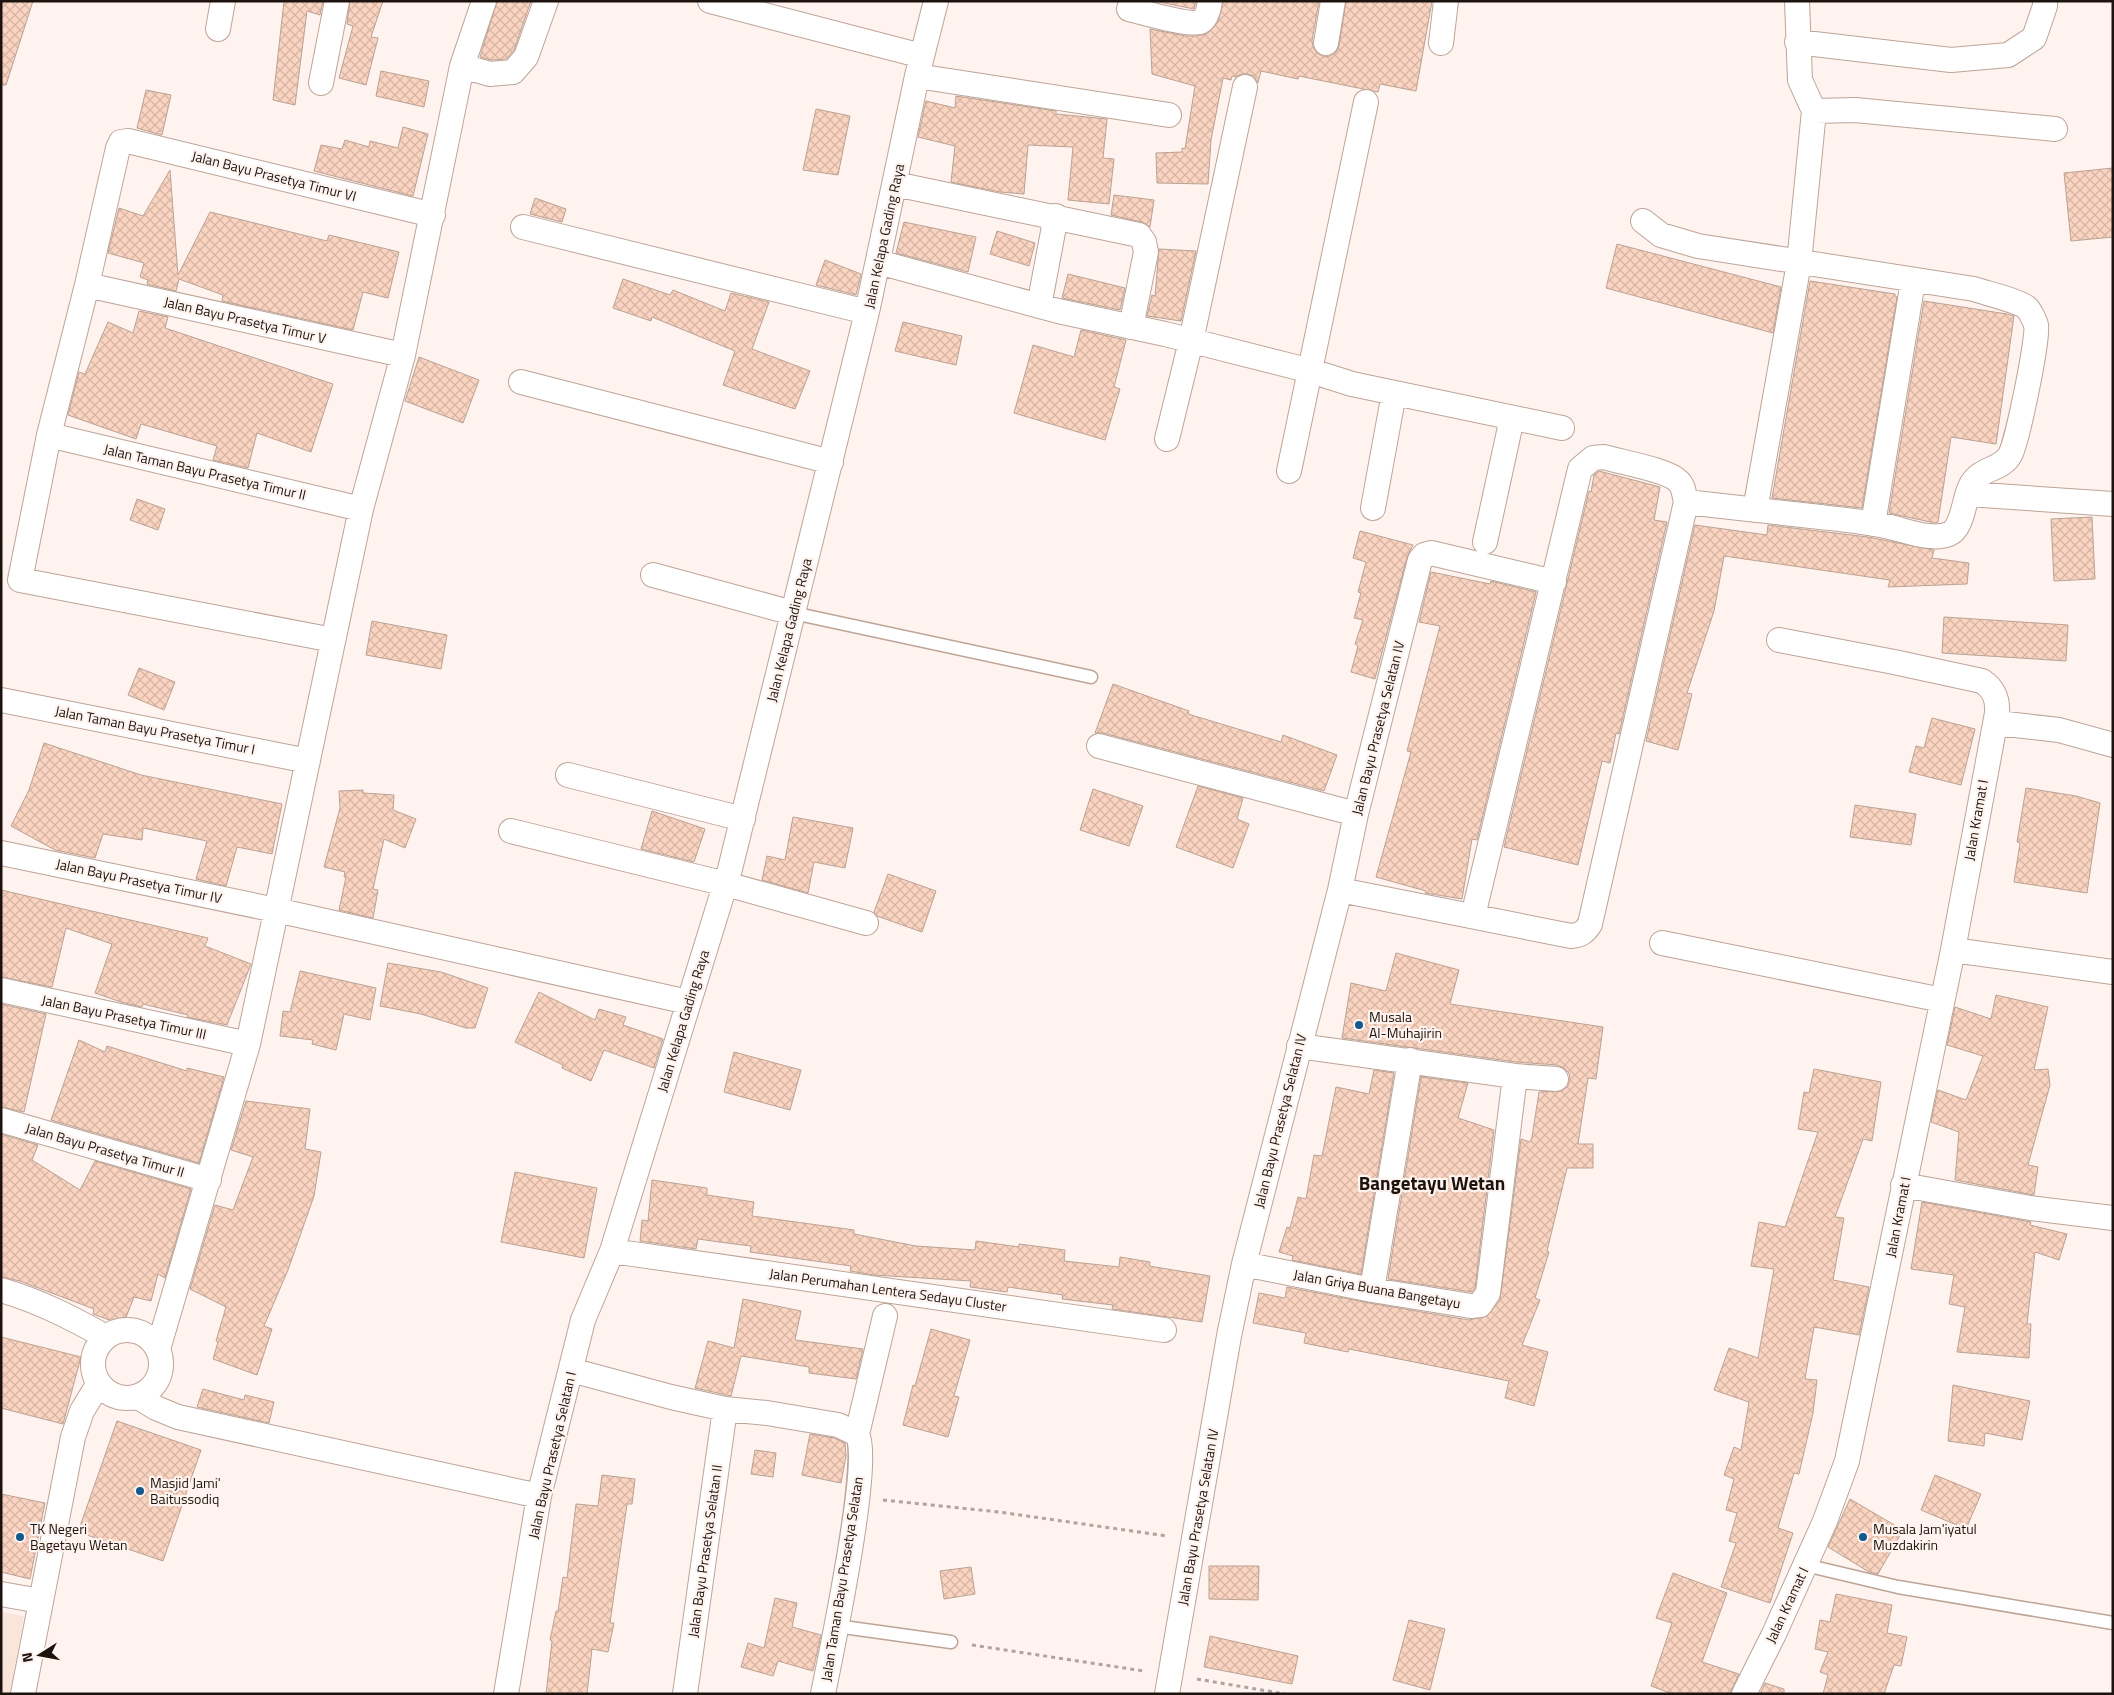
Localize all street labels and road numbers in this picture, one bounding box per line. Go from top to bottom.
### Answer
street label: Jalan Bayu Prasetya Timur VI [189,145,359,206]
street label: Jalan Kelapa Gading Raya [858,162,909,310]
street label: Jalan Bayu Prasetya Timur V [162,291,328,348]
street label: Jalan Taman Bayu Prasetya Timur II [102,438,308,505]
street label: Jalan Kelapa Gading Raya [760,556,817,704]
street label: Jalan Bayu Prasetya Selatan IV [1346,638,1409,817]
street label: Jalan Taman Bayu Prasetya Timur I [53,700,257,759]
street label: Jalan Kramat I [1958,778,1993,862]
street label: Jalan Bayu Prasetya Timur IV [54,853,224,908]
street label: Jalan Kelapa Gading Raya [651,947,714,1094]
street label: Jalan Bayu Prasetya Timur III [40,989,208,1044]
street label: Jalan Bayu Prasetya Selatan IV [1248,1031,1311,1210]
street label: Jalan Bayu Prasetya Timur II [23,1117,187,1182]
street label: Jalan Kramat I [1879,1175,1916,1259]
street label: Jalan Perumahan Lentera Sedayu Cluster [768,1262,1008,1317]
street label: Jalan Griya Buana Bangetayu [1292,1263,1462,1314]
street label: Jalan Bayu Prasetya Selatan I [522,1369,581,1541]
street label: Jalan Bayu Prasetya Selatan IV [1172,1427,1223,1607]
street label: Jalan Bayu Prasetya Selatan II [682,1463,727,1639]
street label: Jalan Taman Bayu Prasetya Selatan [815,1475,868,1683]
street label: Jalan Kramat I [1760,1563,1813,1646]

